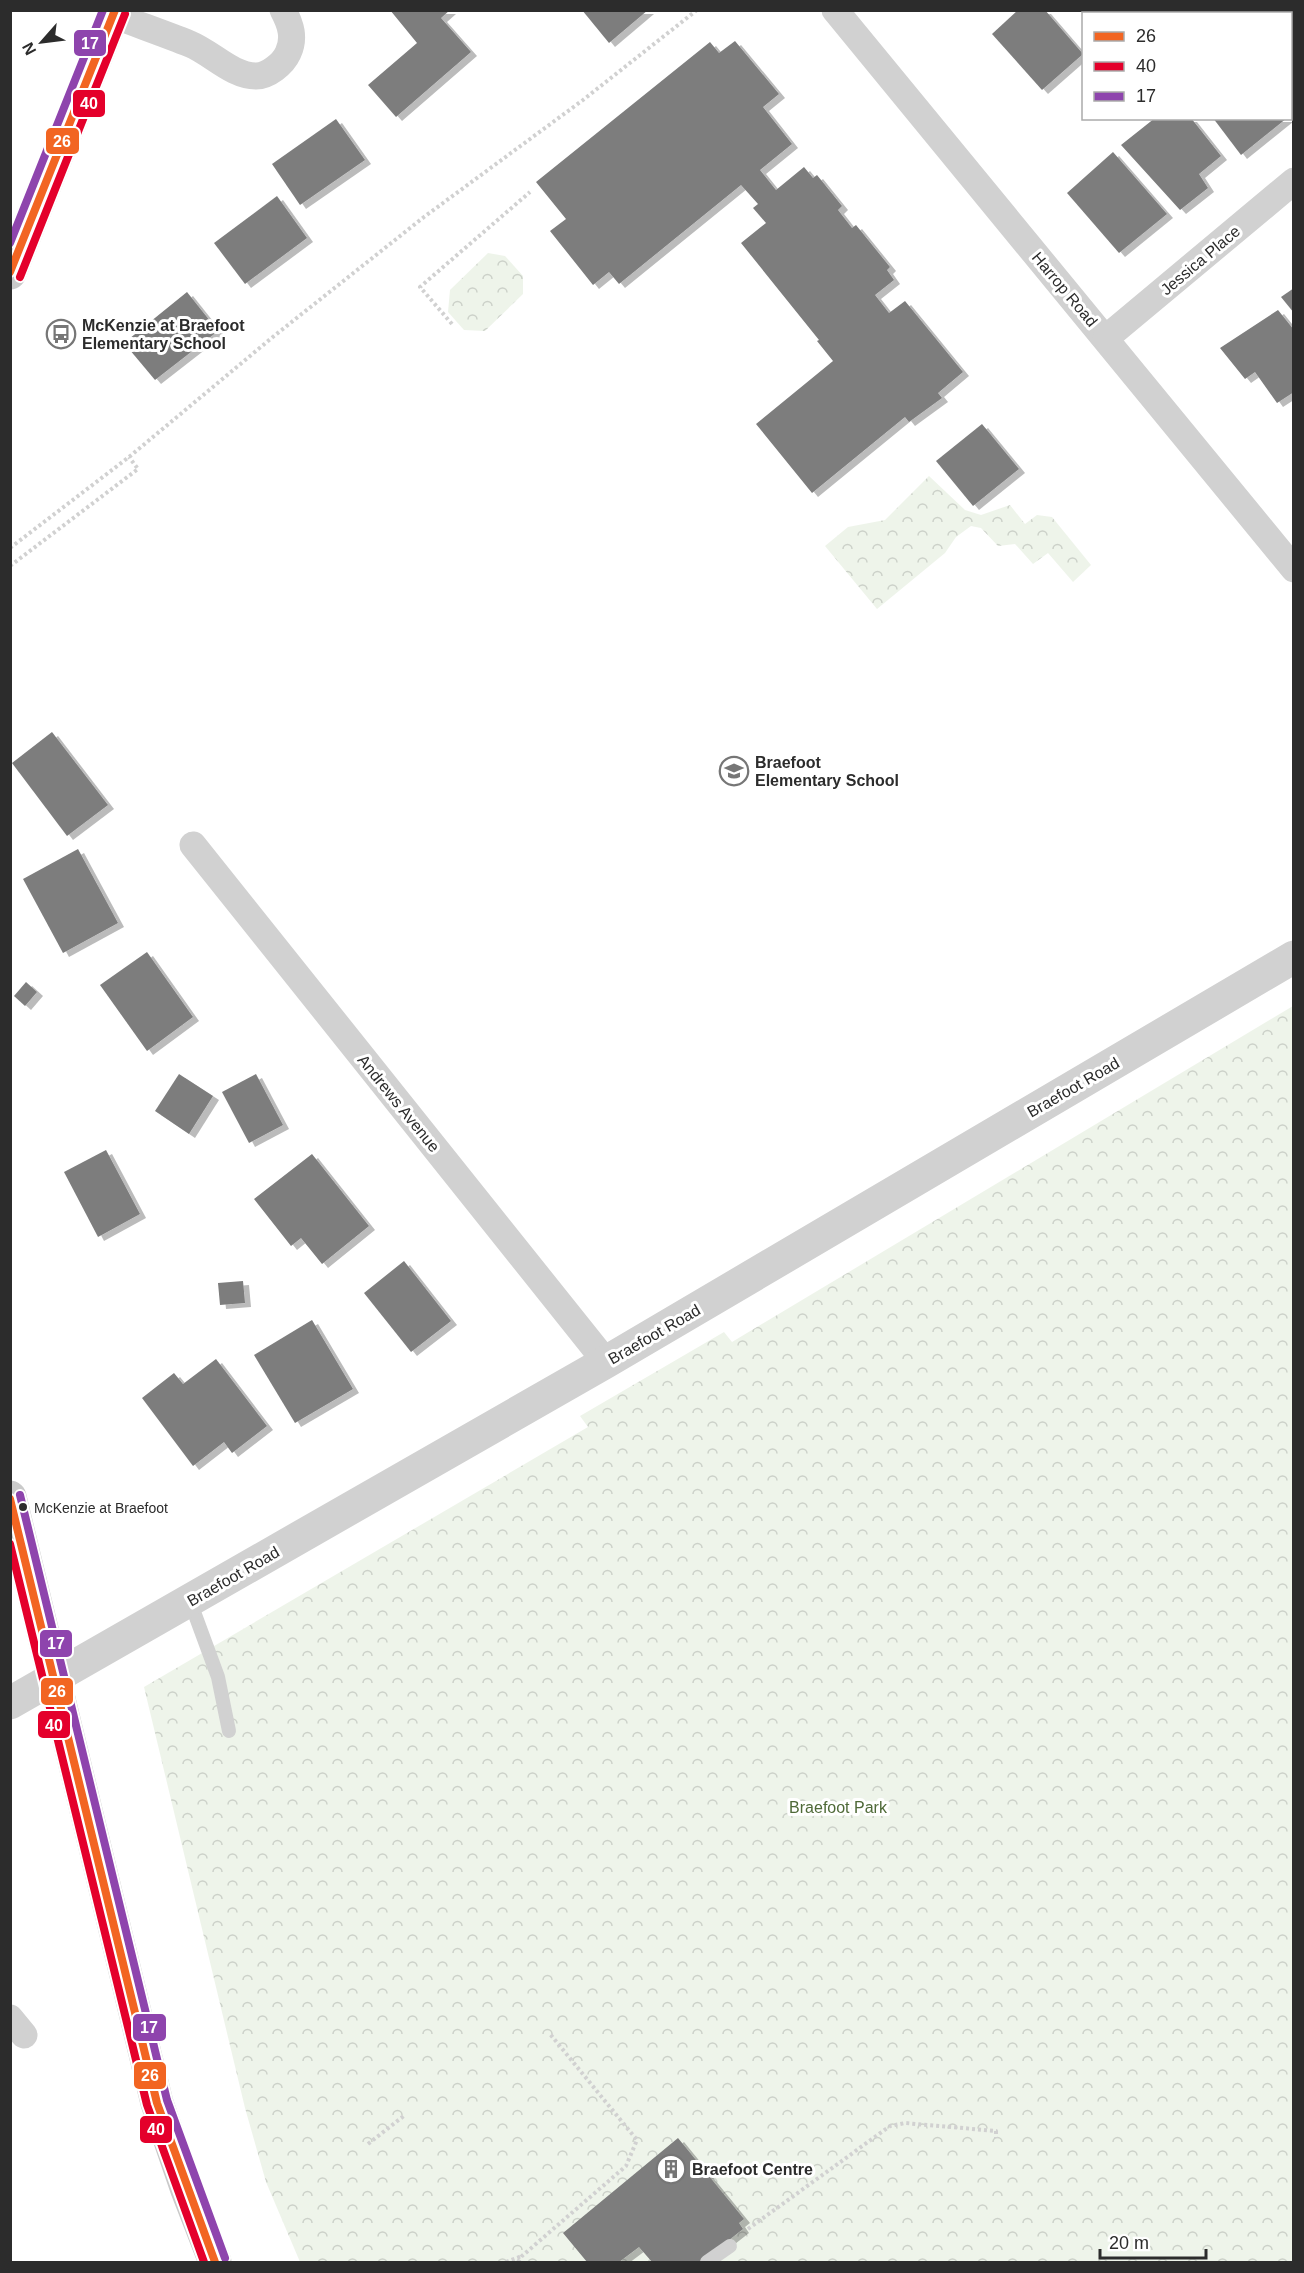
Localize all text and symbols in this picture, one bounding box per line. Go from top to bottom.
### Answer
north arrow [12,12,72,72]
legend [1082,12,1292,120]
text: 26 [1136,26,1156,46]
line badge: 17 [73,29,107,57]
text: 17 [81,35,99,52]
text: N [19,40,39,58]
text: 40 [1136,56,1156,76]
text: 17 [1136,86,1156,106]
line badge: 40 [72,89,106,118]
text: 40 [80,95,98,112]
line badge: 26 [45,127,80,155]
text: 26 [53,133,71,150]
street label: Jessica Place [1157,222,1243,298]
street label: Harrop Road [1029,249,1101,330]
place label: McKenzie at Braefoot Elementary School [82,317,245,352]
bus stop icon: McKenzie at Braefoot Elementary School [45,318,77,350]
place label: Braefoot Elementary School [755,754,899,789]
school or university icon: Braefoot Elementary School [718,755,750,787]
street label: Andrews Avenue [354,1051,443,1155]
street label: Braefoot Road [1024,1054,1122,1121]
street label: Braefoot Road [605,1301,703,1368]
place label: McKenzie at Braefoot [34,1500,168,1516]
marker: McKenzie at Braefoot [17,1501,29,1513]
street label: Braefoot Road [184,1543,282,1610]
line badge: 17 [39,1629,73,1658]
text: 17 [47,1635,65,1652]
line badge: 26 [40,1677,74,1706]
text: 26 [48,1683,66,1700]
line badge: 40 [37,1710,71,1739]
text: 40 [45,1717,63,1734]
park label: Braefoot Park [789,1799,888,1816]
line badge: 17 [132,2013,167,2042]
text: 17 [140,2019,158,2036]
line badge: 26 [133,2061,167,2090]
text: 26 [141,2067,159,2084]
line badge: 40 [139,2115,173,2144]
text: 40 [147,2121,165,2138]
building icon: Braefoot Centre [655,2153,687,2185]
place label: Braefoot Centre [692,2161,813,2178]
scale bar [1100,2222,1206,2260]
text: 20 m [1109,2233,1149,2253]

